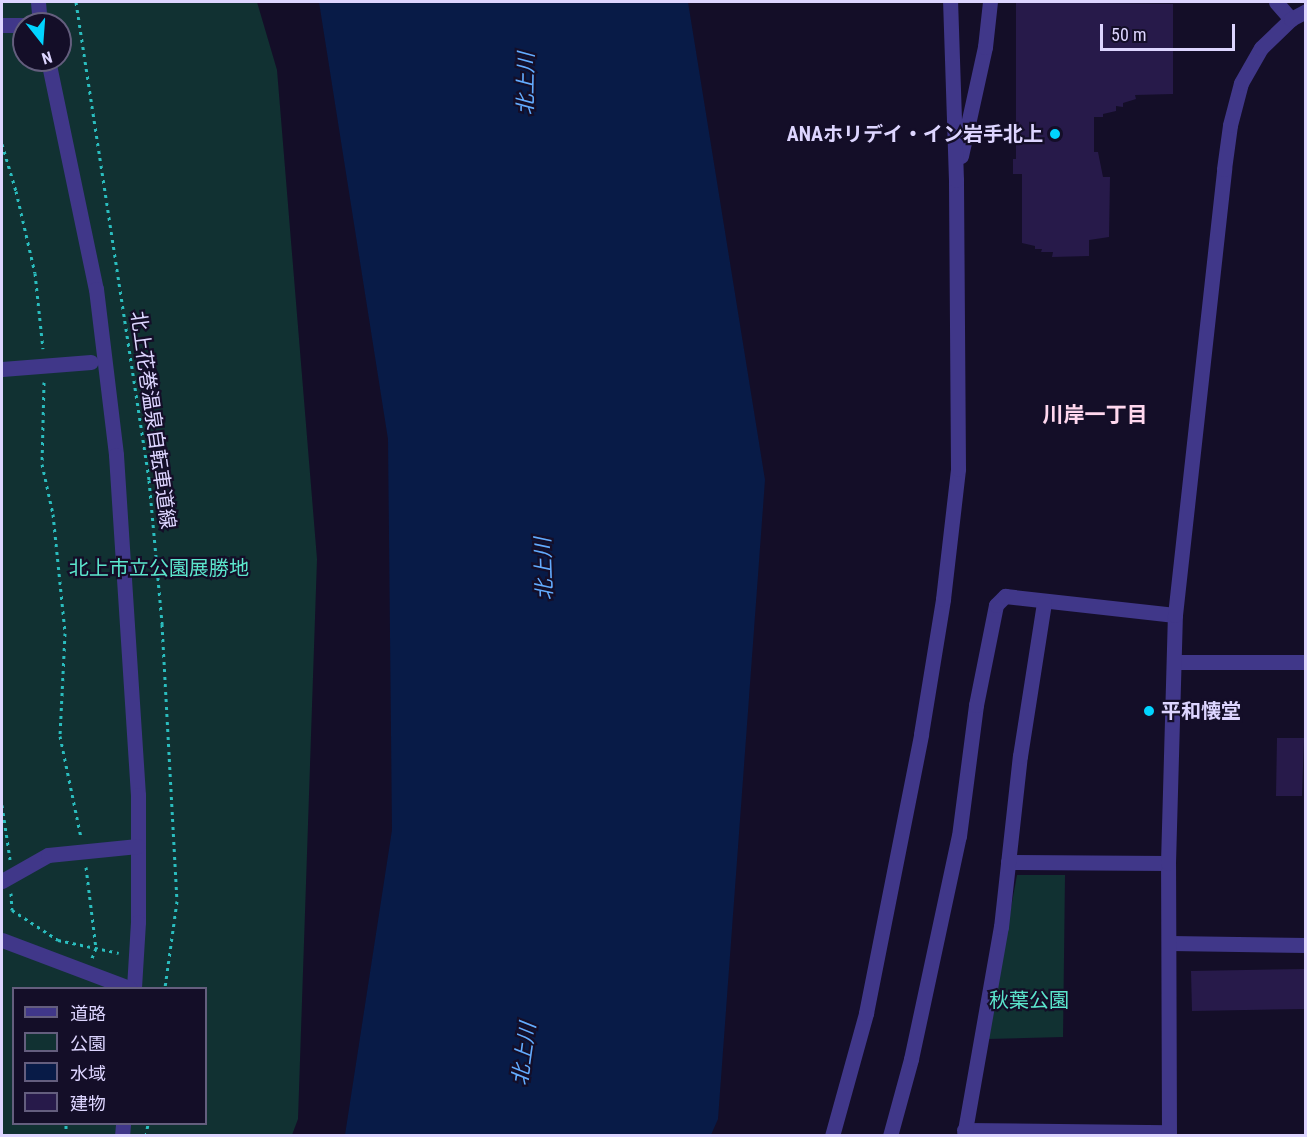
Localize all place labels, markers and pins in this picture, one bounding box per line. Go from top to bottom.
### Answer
place label: ANAホリデイ・イン岩手北上 [787,122,1043,146]
marker: ANAホリデイ・イン岩手北上 [1048,127,1062,141]
place label: 平和懐堂 [1161,699,1241,723]
marker: 平和懐堂 [1142,704,1156,718]

